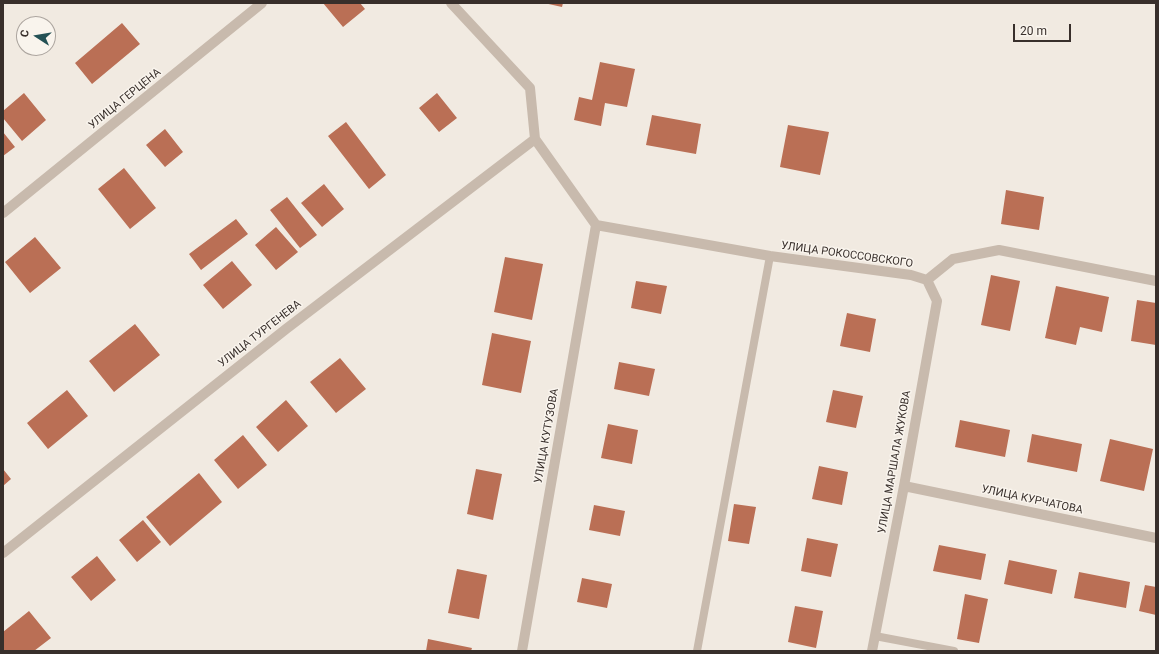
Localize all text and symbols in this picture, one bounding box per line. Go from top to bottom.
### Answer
north arrow [16,16,56,56]
scale bar [1015,16,1073,42]
text: 20 m [1020,24,1047,38]
text: С [18,29,32,38]
street label: УЛИЦА ГЕРЦЕНА [86,66,164,132]
street label: УЛИЦА РОКОССОВСКОГО [780,239,914,271]
street label: УЛИЦА ТУРГЕНЕВА [216,298,304,370]
street label: УЛИЦА КУТУЗОВА [532,388,562,484]
street label: УЛИЦА МАРШАЛА ЖУКОВА [876,389,914,535]
street label: УЛИЦА КУРЧАТОВА [980,483,1084,517]

